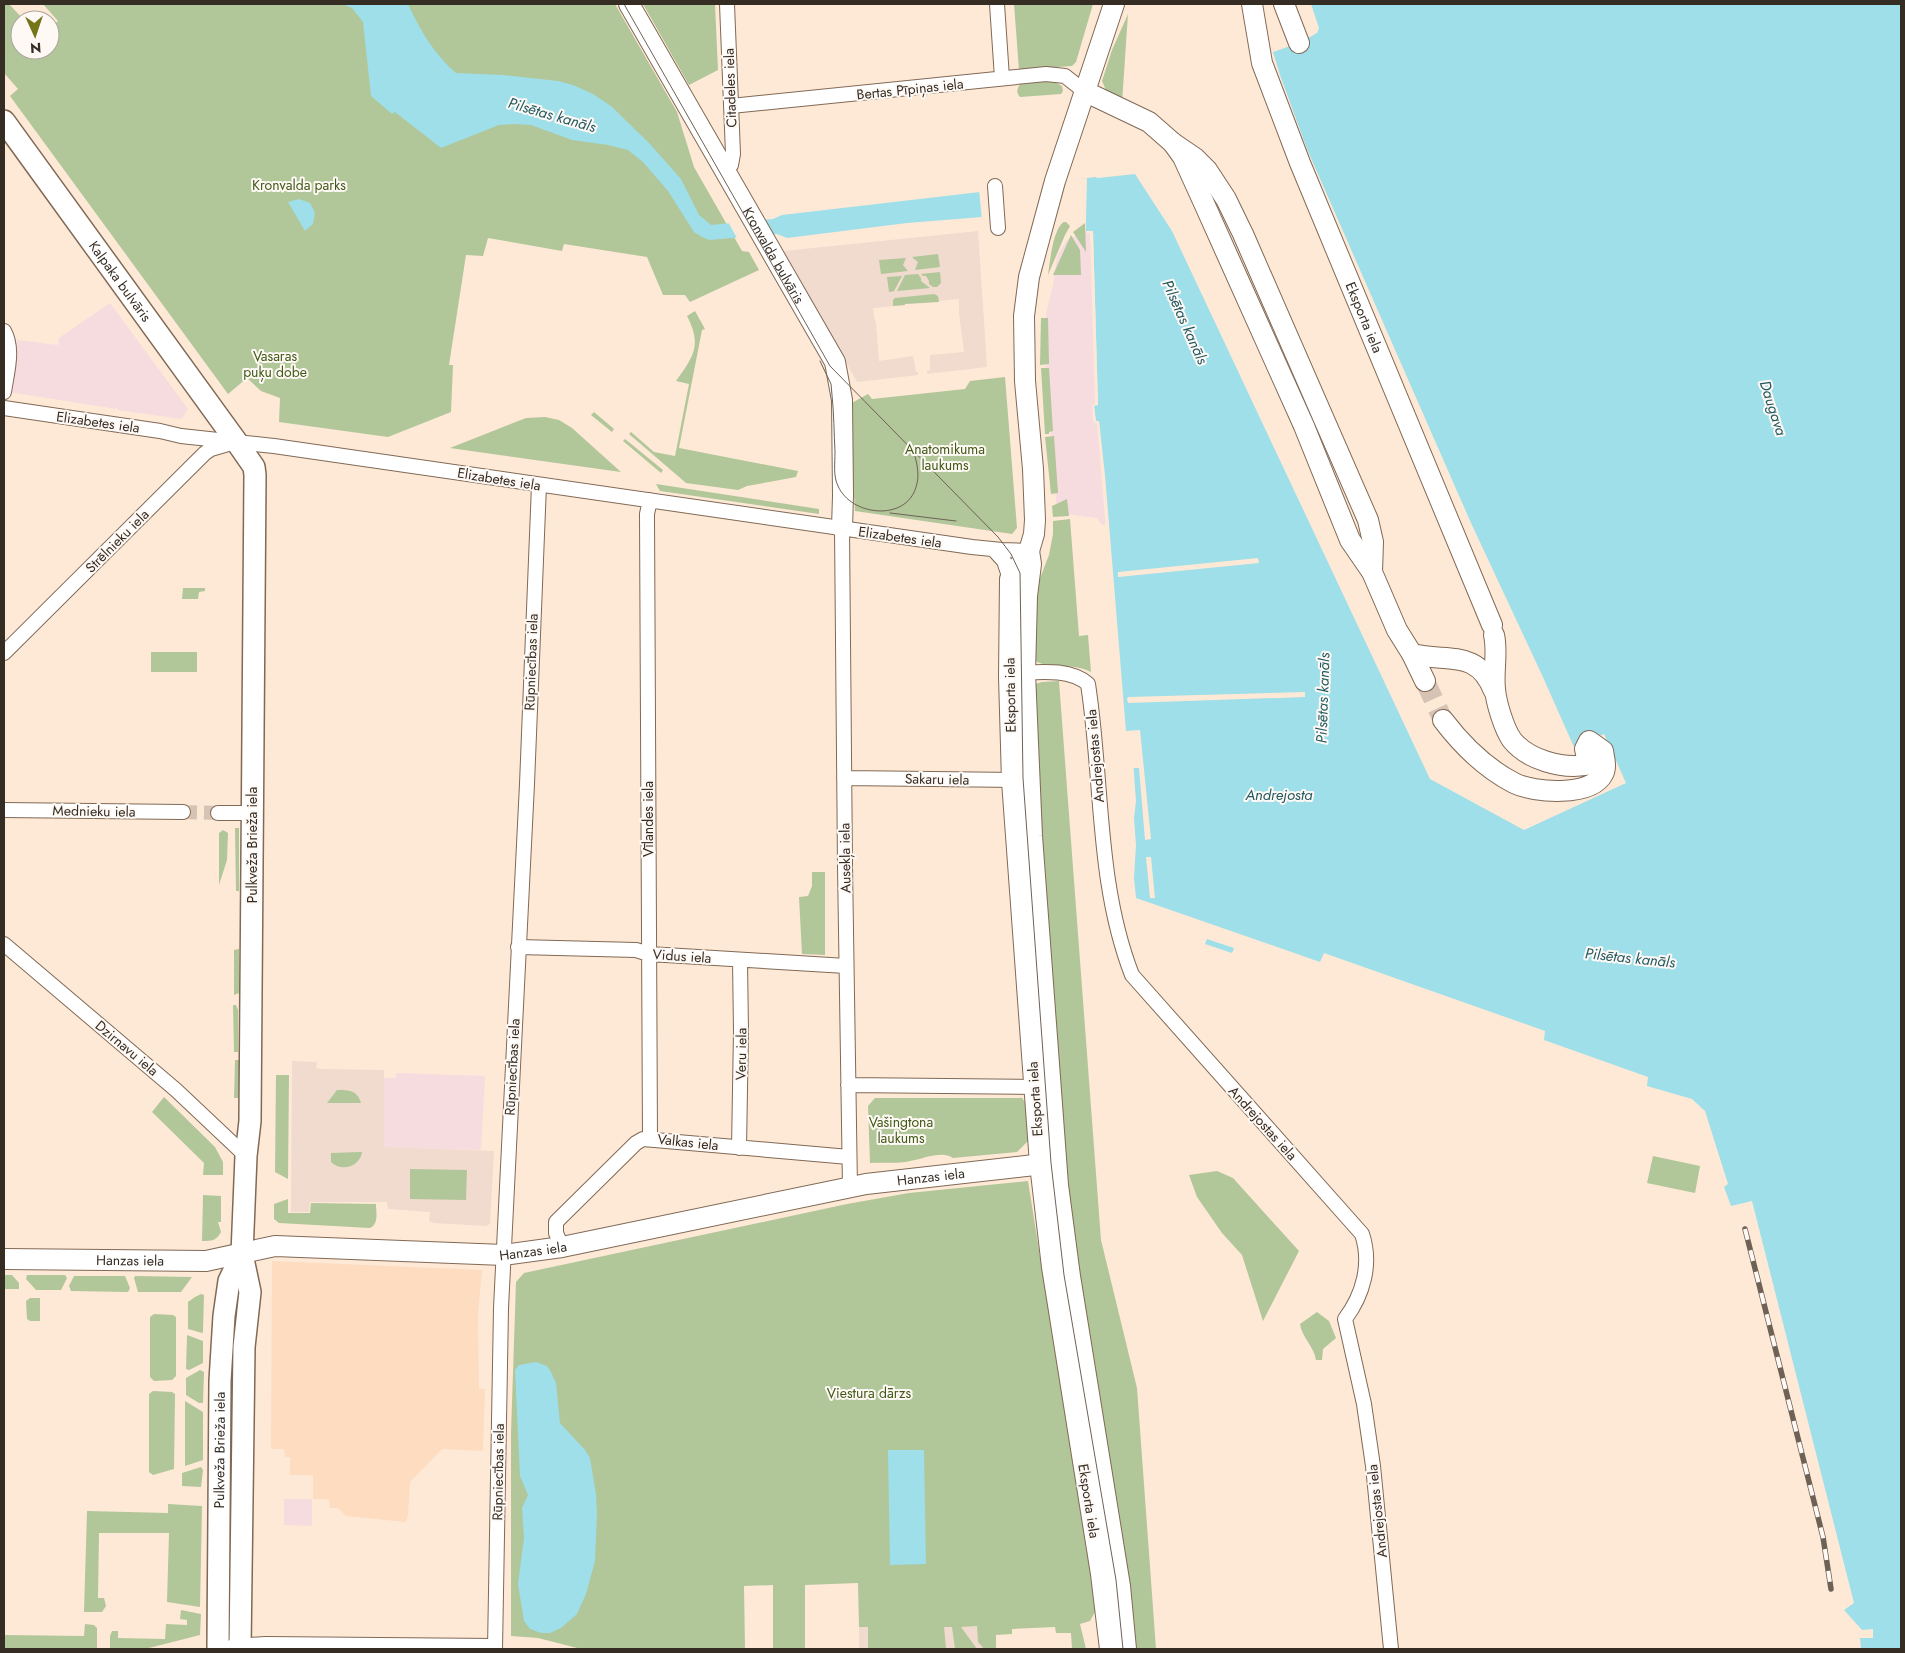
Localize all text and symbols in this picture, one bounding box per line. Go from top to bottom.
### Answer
north arrow [10,10,60,60]
text: N [30,38,42,58]
street label: Citadeles iela [719,48,741,128]
street label: Bertas Pīpiņas iela [856,73,965,106]
water label: Pilsētas kanāls [505,92,599,138]
park label: Kronvalda parks [252,175,346,195]
street label: Kronvalda bulvāris [738,203,809,308]
street label: Kalpaka bulvāris [84,237,157,326]
water label: Pilsētas kanāls [1157,276,1214,368]
street label: Eksporta iela [1341,279,1388,356]
park label: Vasaras puķu dobe [243,346,307,383]
water label: Daugava [1754,377,1792,439]
street label: Elizabetes iela [55,406,141,438]
park label: Anatomikuma laukums [905,439,985,475]
street label: Elizabetes iela [456,463,542,495]
street label: Strēlnieku iela [81,505,153,577]
street label: Elizabetes iela [857,521,943,553]
street label: Rūpniecības iela [519,613,543,711]
water label: Pilsētas kanāls [1310,652,1336,744]
street label: Eksporta iela [999,657,1021,733]
street label: Andrejostas iela [1081,708,1109,804]
street label: Sakaru iela [905,768,969,790]
street label: Vīlandes iela [638,781,658,857]
water label: Andrejosta [1244,784,1313,806]
street label: Pulkveža Brieža iela [242,787,262,903]
street label: Mednieku iela [52,800,136,822]
street label: Ausekļa iela [834,823,857,893]
water label: Pilsētas kanāls [1584,942,1676,974]
street label: Vidus iela [652,944,712,968]
street label: Dzirnavu iela [91,1016,163,1080]
street label: Rūpniecības iela [499,1018,525,1116]
street label: Veru iela [731,1028,751,1080]
street label: Eksporta iela [1022,1061,1048,1137]
street label: Andrejostas iela [1224,1081,1302,1165]
park label: Vašingtona laukums [869,1112,933,1148]
street label: Valkas iela [656,1129,720,1155]
street label: Hanzas iela [896,1163,966,1190]
street label: Hanzas iela [498,1236,569,1266]
street label: Hanzas iela [96,1250,164,1271]
park label: Viestura dārzs [827,1383,911,1403]
street label: Pulkveža Brieža iela [209,1392,230,1508]
street label: Rūpniecības iela [487,1423,509,1521]
street label: Eksporta iela [1073,1462,1105,1540]
street label: Andrejostas iela [1362,1463,1392,1559]

